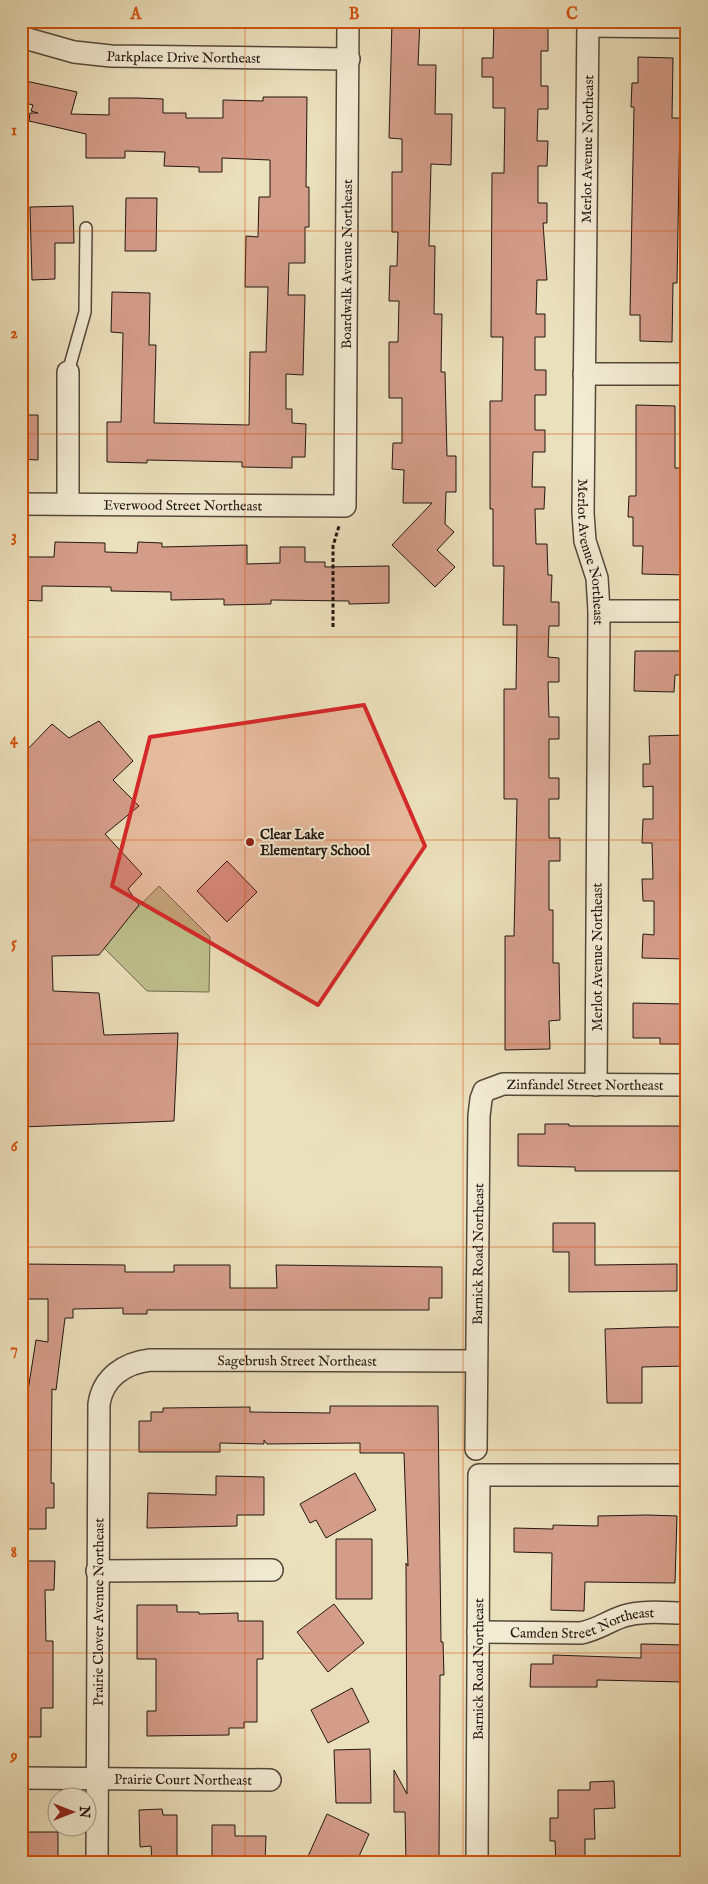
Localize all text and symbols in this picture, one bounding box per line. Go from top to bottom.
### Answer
text: A [130,5,143,25]
text: B [349,5,360,25]
text: C [566,5,578,25]
street label: Parkplace Drive Northeast [106,48,261,68]
street label: Merlot Avenue Northeast [578,74,598,223]
text: 1 [11,121,17,141]
street label: Boardwalk Avenue Northeast [338,179,357,349]
text: 2 [10,324,18,344]
street label: Merlot Avenue Northeast [573,479,607,625]
street label: Everwood Street Northeast [104,497,263,515]
text: 3 [11,527,17,547]
text: 4 [10,730,19,750]
place label: Clear Lake Elementary School [260,826,371,860]
marker: Clear Lake Elementary School [244,836,256,848]
street label: Merlot Avenue Northeast [589,883,607,1031]
text: 5 [11,934,17,954]
street label: Zinfandel Street Northeast [506,1076,664,1095]
text: 6 [11,1137,19,1157]
street label: Barnick Road Northeast [469,1183,488,1325]
text: 7 [10,1340,18,1360]
street label: Sagebrush Street Northeast [218,1352,377,1371]
street label: Prairie Clover Avenue Northeast [90,1518,109,1706]
text: 8 [11,1543,17,1563]
street label: Barnick Road Northeast [470,1598,488,1740]
street label: Camden Street Northeast [510,1604,655,1643]
text: 9 [10,1747,18,1767]
street label: Prairie Court Northeast [114,1771,252,1790]
north arrow [48,1786,98,1836]
text: N [75,1805,93,1818]

